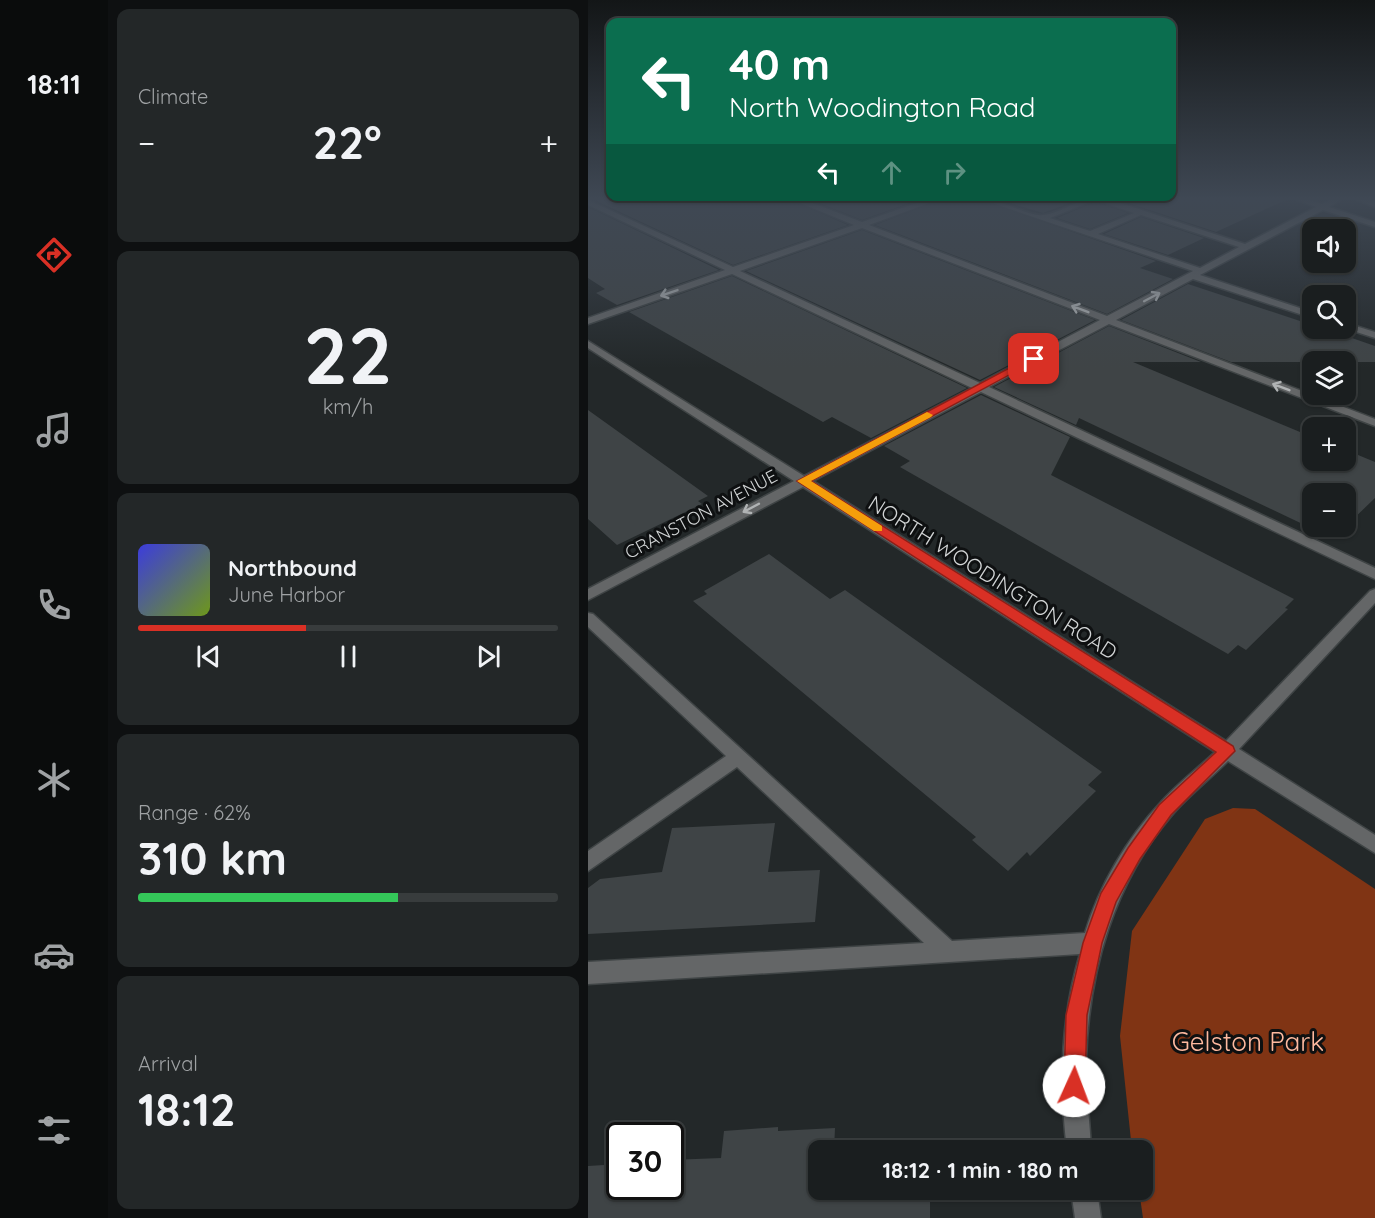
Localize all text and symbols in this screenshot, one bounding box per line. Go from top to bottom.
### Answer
text: 40 m [729,38,830,91]
icon: left [630,42,708,120]
text: 18:11 [27,67,81,101]
text: Climate [138,84,208,109]
text: North Woodington Road [729,90,1035,124]
text: 22° [313,114,382,170]
text: − [138,122,155,163]
text: + [539,122,558,163]
icon: left [812,156,845,189]
icon: ahead [875,156,908,189]
icon: right [938,156,971,189]
map controls [1302,219,1356,537]
button: sound [1302,219,1356,273]
icon: directions [33,234,75,276]
button: search [1302,285,1356,339]
one-way arrow [660,288,678,299]
one-way arrow [1143,291,1160,303]
one-way arrow [1071,303,1090,314]
text: 22 [304,306,392,404]
pin [1008,333,1059,384]
icon: arrive [1017,342,1050,375]
button: layers [1302,351,1356,405]
one-way arrow [1272,380,1291,391]
text: km/h [323,394,373,419]
icon: music [33,409,75,451]
button: + [1302,417,1356,471]
street label: CRANSTON AVENUE [621,464,781,564]
button: − [1302,483,1356,537]
street label: NORTH WOODINGTON ROAD [864,490,1122,664]
one-way arrow [743,503,761,514]
text: Northbound [228,554,357,582]
text: June Harbor [228,582,345,607]
icon: phone [33,584,75,626]
icon: previous [192,640,225,673]
icon: pause [332,640,365,673]
icon: next [472,640,505,673]
icon: climate [33,759,75,801]
text: Range · 62% [138,800,251,825]
text: 310 km [138,830,287,886]
icon: car [33,934,75,976]
park label: Gelston Park [1172,1025,1324,1058]
text: Arrival [138,1051,198,1076]
position arrow [1042,1054,1106,1118]
text: 18:12 [138,1081,236,1137]
icon: filters [33,1109,75,1151]
speed limit sign: 30 [606,1122,684,1200]
text: 18:12 · 1 min · 180 m [883,1156,1078,1184]

